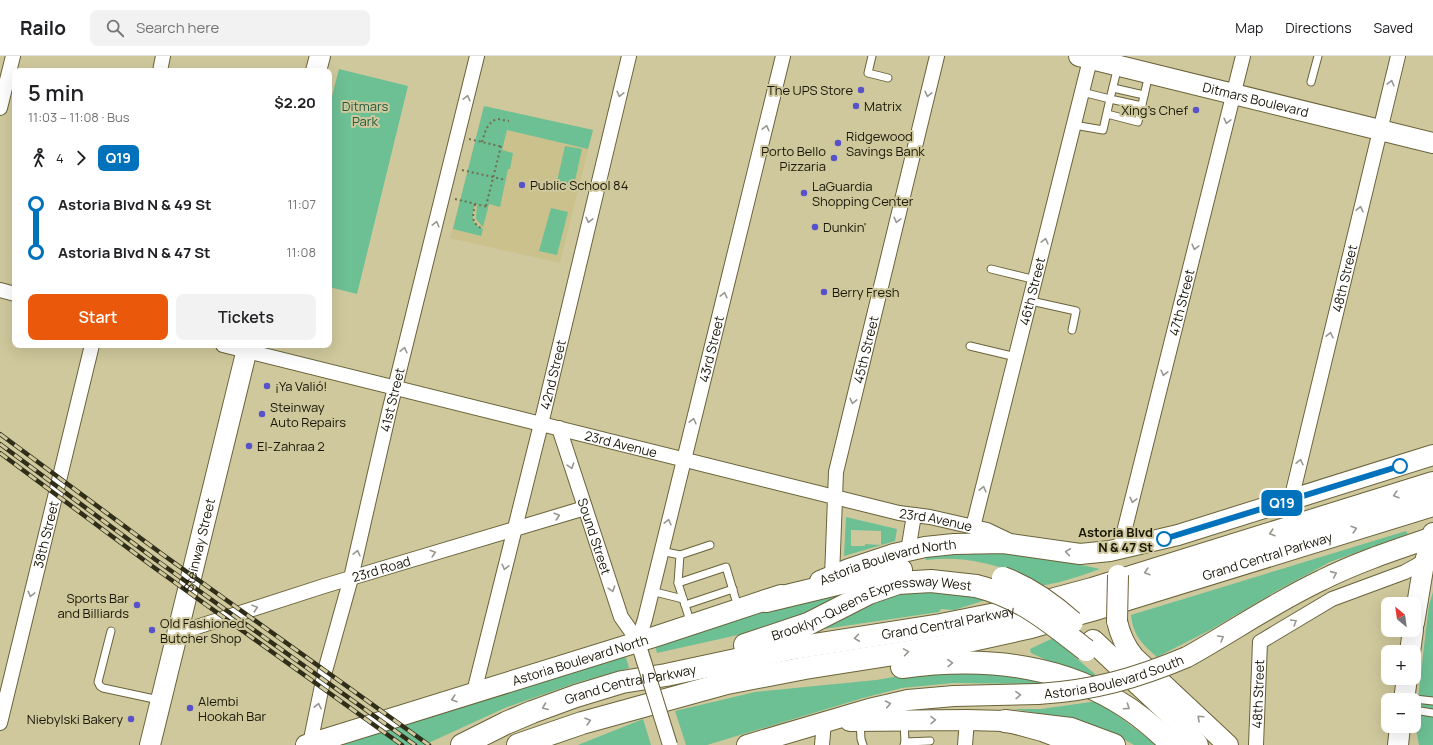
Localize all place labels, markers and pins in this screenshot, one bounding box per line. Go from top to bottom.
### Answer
place label: The UPS Store [767,81,853,99]
marker: The UPS Store [856,85,866,95]
place label: Matrix [864,97,902,115]
marker: Matrix [851,101,861,111]
place label: Xing's Chef [1121,101,1188,119]
marker: Xing's Chef [1191,105,1201,115]
place label: Ridgewood Savings Bank [846,127,925,160]
marker: Ridgewood Savings Bank [833,138,843,148]
place label: Porto Bello Pizzaria [761,142,826,175]
marker: Porto Bello Pizzaria [829,153,839,163]
place label: Public School 84 [530,176,629,194]
place label: LaGuardia Shopping Center [812,177,914,210]
marker: Public School 84 [517,180,527,190]
marker: LaGuardia Shopping Center [799,188,809,198]
place label: Dunkin' [823,218,867,236]
marker: Dunkin' [810,222,820,232]
place label: Berry Fresh [832,283,900,301]
marker: Berry Fresh [819,287,829,297]
place label: ¡Ya Valió! [275,377,327,395]
marker: ¡Ya Valió! [262,381,272,391]
place label: Steinway Auto Repairs [270,398,346,431]
marker: Steinway Auto Repairs [257,409,267,419]
place label: El-Zahraa 2 [257,437,325,455]
marker: El-Zahraa 2 [244,441,254,451]
unlabelled marker [1392,458,1408,474]
place label: Astoria Blvd N & 47 St [1078,523,1153,556]
marker: Astoria Blvd N & 47 St [1156,531,1172,547]
place label: Sports Bar and Billiards [57,589,129,622]
marker: Sports Bar and Billiards [132,600,142,610]
place label: Old Fashioned Butcher Shop [160,614,245,647]
marker: Old Fashioned Butcher Shop [147,625,157,635]
place label: Alembi Hookah Bar [198,692,266,725]
marker: Alembi Hookah Bar [185,703,195,713]
place label: Niebylski Bakery [27,710,123,728]
marker: Niebylski Bakery [126,714,136,724]

